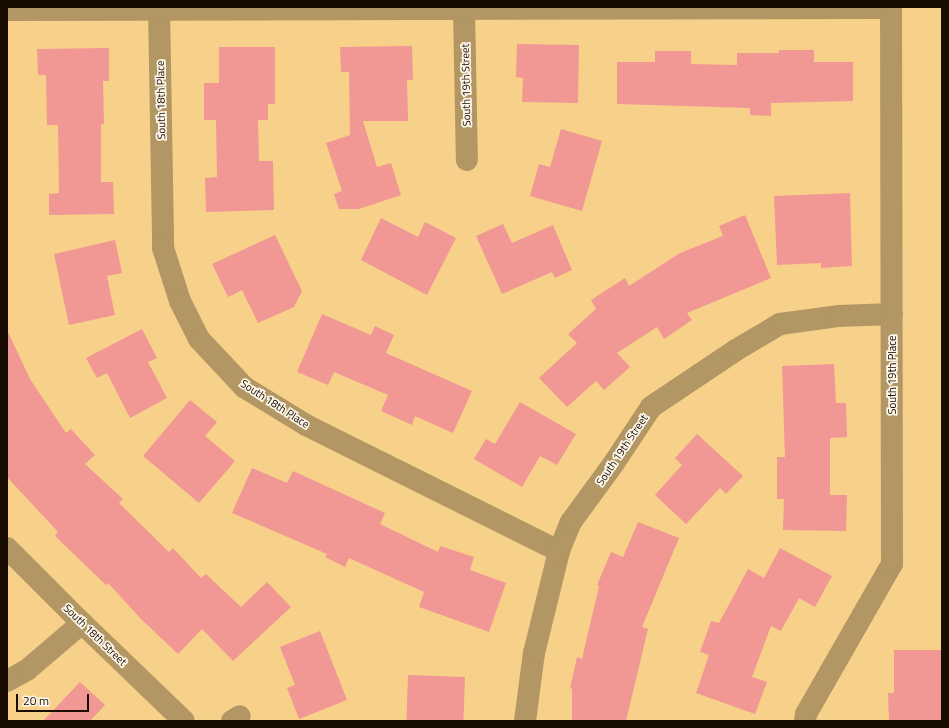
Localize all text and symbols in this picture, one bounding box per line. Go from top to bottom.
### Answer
street label: South 19th Street [459,44,473,126]
street label: South 18th Place [154,60,168,140]
street label: South 19th Place [885,335,899,415]
street label: South 18th Place [238,377,312,431]
street label: South 19th Street [593,412,651,488]
street label: South 18th Street [61,602,129,668]
scale bar [18,686,91,712]
text: 20 m [23,691,49,710]

